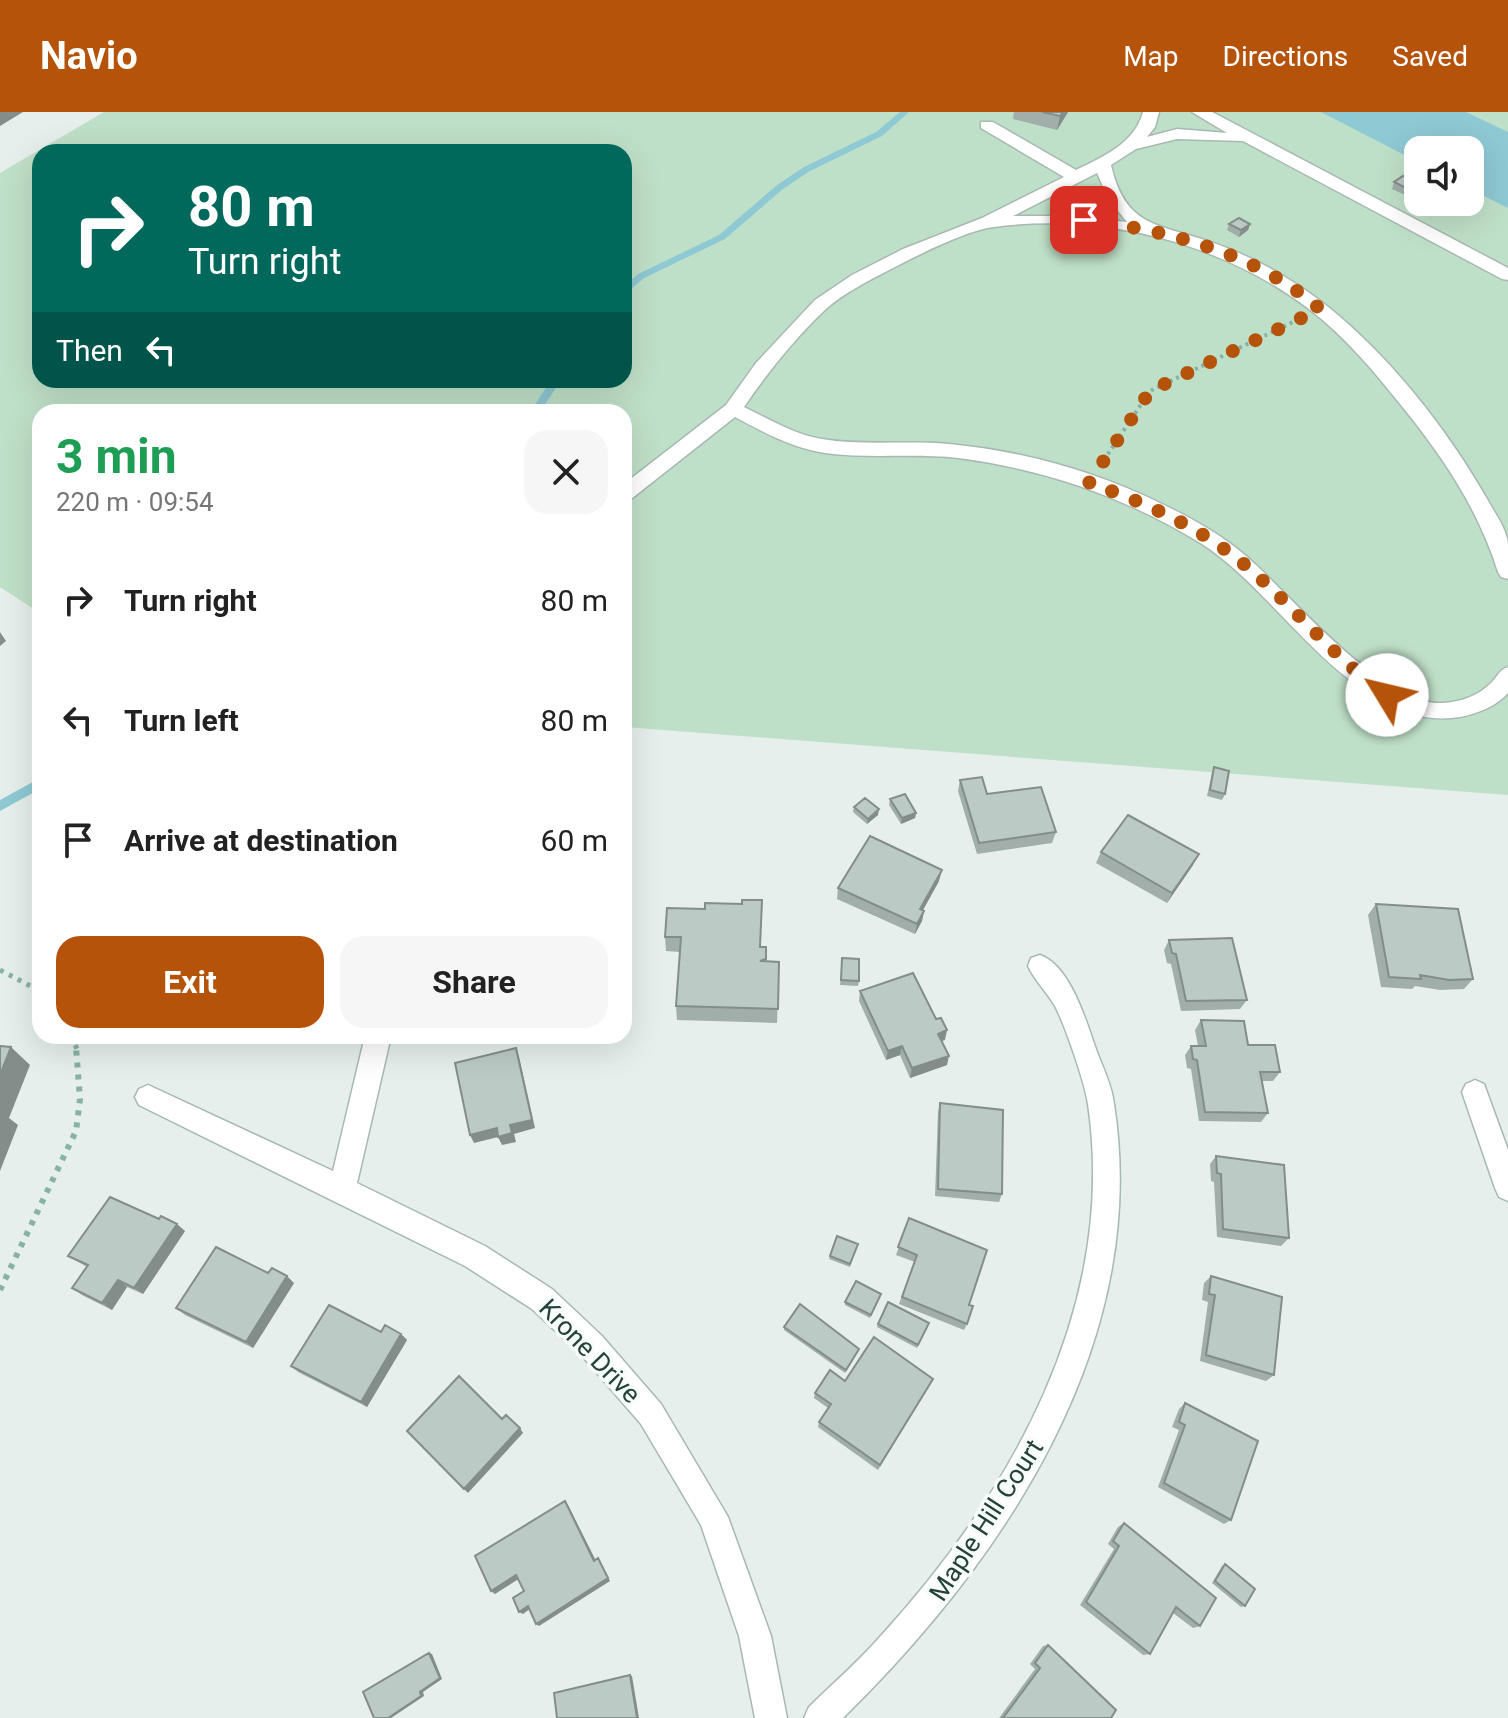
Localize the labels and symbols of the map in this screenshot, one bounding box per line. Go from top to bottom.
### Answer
pin [1050,186,1118,254]
position arrow [1345,653,1429,737]
street label: Krone Drive [533,1293,647,1409]
street label: Maple Hill Court [923,1434,1049,1606]

